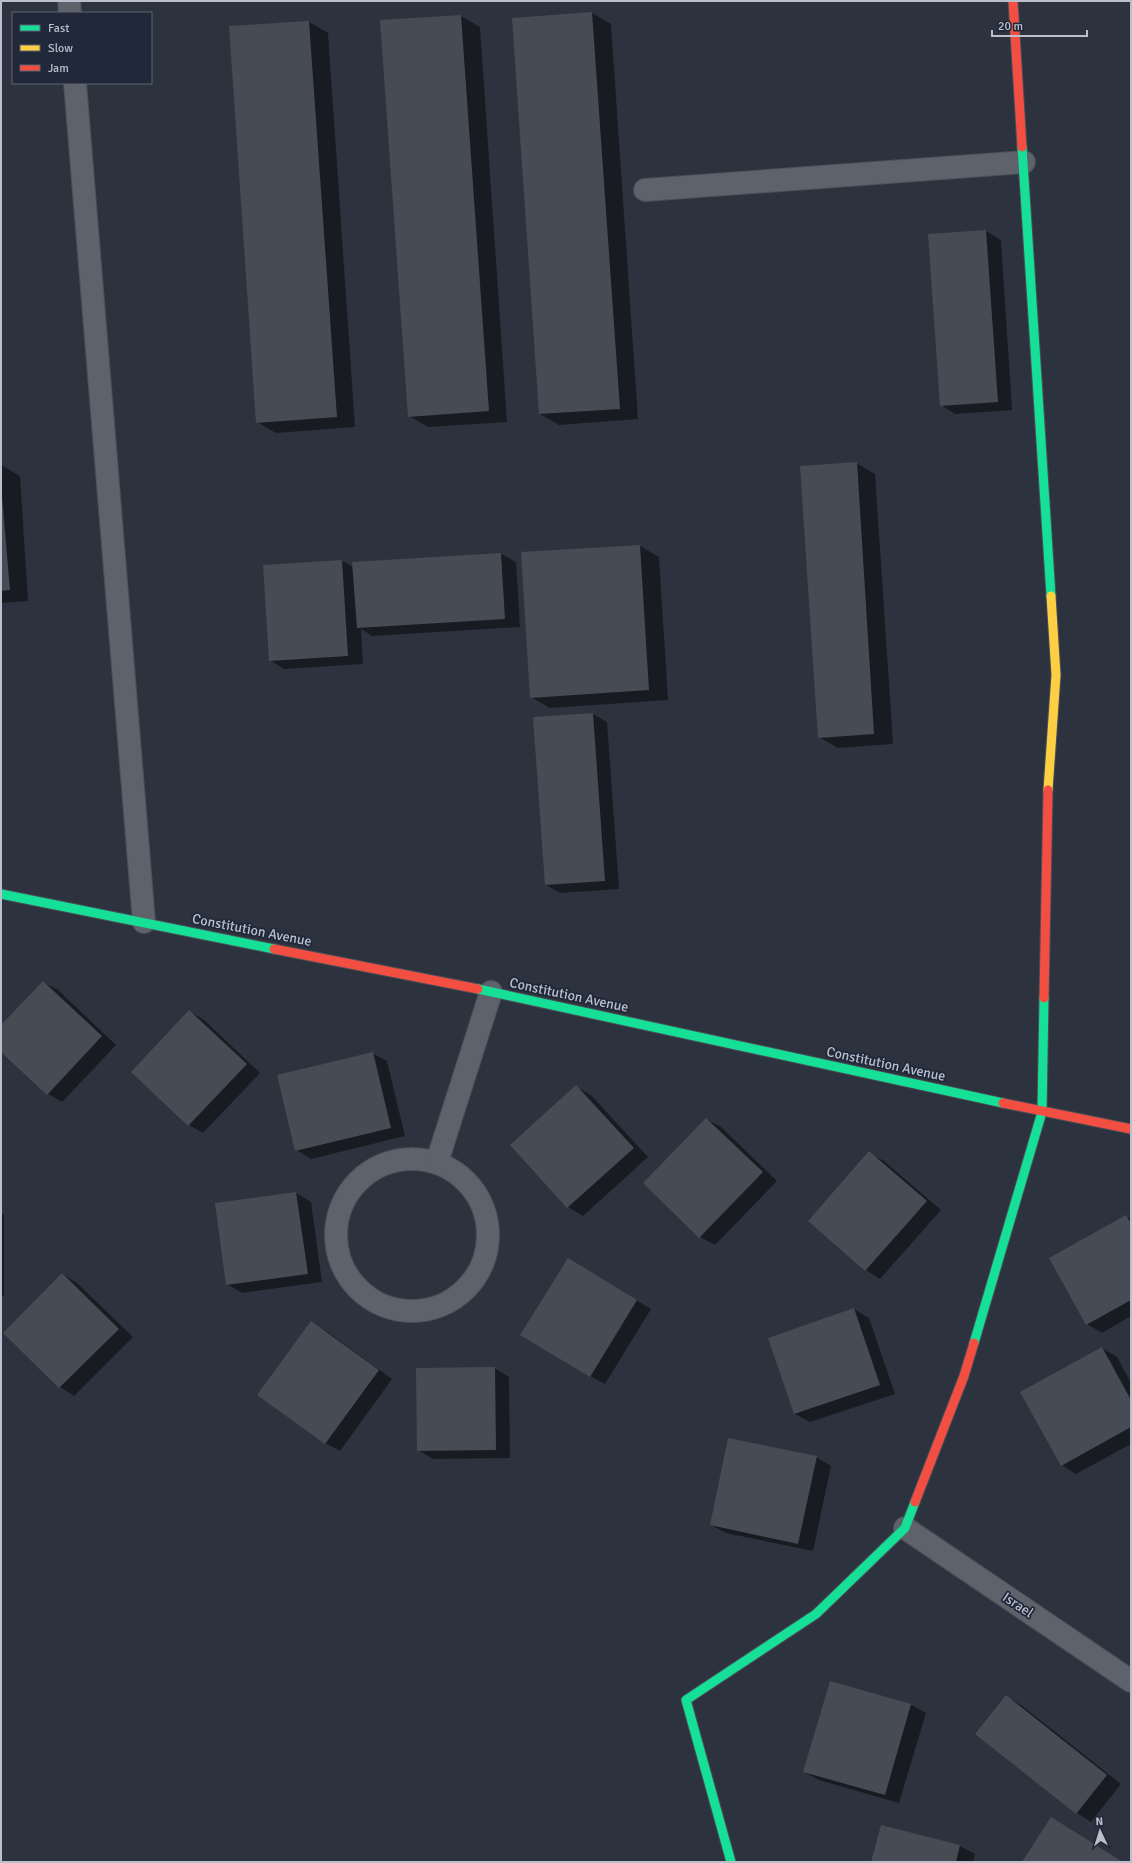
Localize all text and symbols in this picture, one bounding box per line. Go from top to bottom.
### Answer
legend [12,12,152,84]
scale bar [992,12,1087,38]
text: 20 m [998,19,1023,34]
text: Fast [48,21,69,36]
text: Slow [48,41,73,56]
text: Jam [48,61,69,76]
street label: Constitution Avenue [191,910,313,950]
street label: Constitution Avenue [508,974,630,1016]
street label: Constitution Avenue [825,1043,947,1085]
street label: Israel [999,1589,1037,1621]
north arrow [1080,1811,1120,1851]
text: N [1095,1815,1104,1828]

